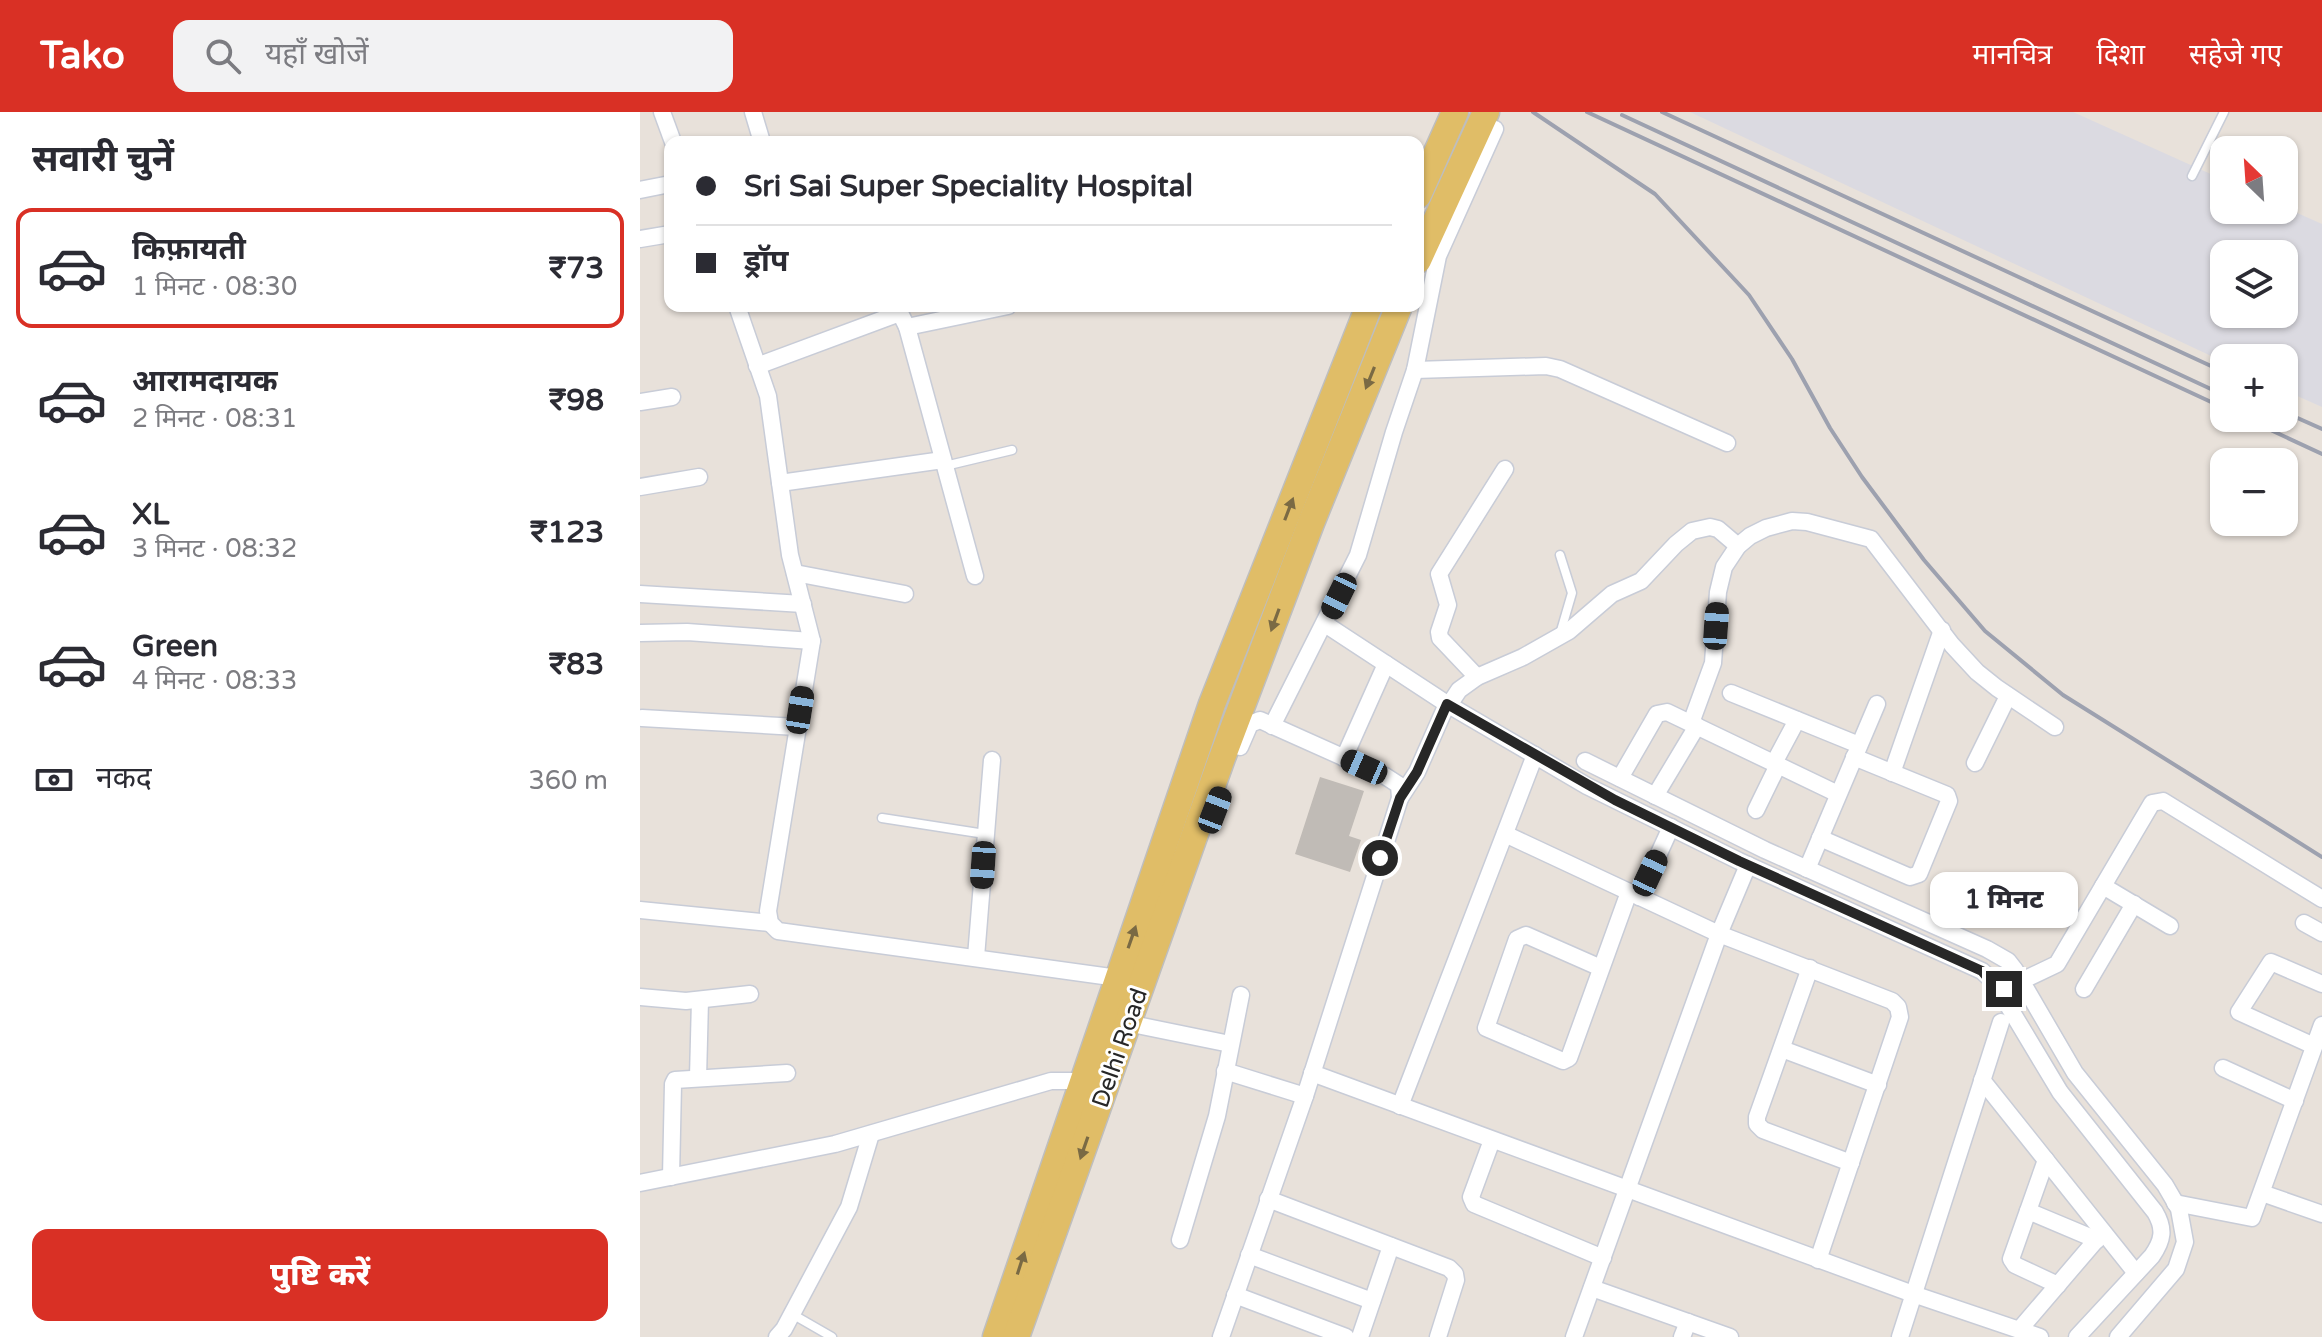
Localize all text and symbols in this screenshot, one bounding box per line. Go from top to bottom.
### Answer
search box [173,20,733,92]
text: Tako [40,33,125,79]
icon: search [201,34,245,78]
text: यहाँ खोजें [265,36,368,73]
text: मानचित्र [1972,38,2052,72]
text: दिशा [2096,38,2145,72]
text: सहेजे गए [2189,38,2282,72]
north arrow [2210,136,2298,224]
map controls [2210,136,2298,536]
text: सवारी चुनें [32,138,174,181]
text: Sri Sai Super Speciality Hospital [744,168,1193,205]
text: किफ़ायती [132,231,246,268]
icon: car [36,232,108,304]
button: layers [2210,240,2298,328]
text: ड्रॉप [744,243,788,280]
text: ₹73 [549,250,604,287]
text: 1 मिनट · 08:30 [132,271,297,302]
button: + [2210,344,2298,432]
text: आरामदायक [132,363,278,400]
icon: car [36,364,108,436]
one-way arrow [1363,366,1376,390]
text: ₹98 [549,382,604,419]
text: 2 मिनट · 08:31 [132,403,297,434]
button: − [2210,448,2298,536]
icon: car [36,496,108,568]
text: XL [132,496,169,533]
one-way arrow [1282,497,1295,521]
text: ₹123 [530,514,604,551]
text: 3 मिनट · 08:32 [132,533,297,564]
car [1318,569,1360,623]
car [1702,601,1730,651]
one-way arrow [1268,608,1281,632]
icon: car [36,628,108,700]
text: Green [132,628,218,665]
text: ₹83 [549,646,604,683]
text: 4 मिनट · 08:33 [132,665,297,696]
car [784,684,816,736]
car [1337,746,1391,788]
icon: cash [32,758,76,802]
text: नकद [96,760,152,797]
text: 360 m [528,765,608,796]
car [1195,783,1235,837]
car [969,840,997,890]
route start [1362,840,1398,876]
car [1629,846,1671,900]
callout: 1 मिनट [1930,873,2078,929]
text: 1 मिनट [1964,884,2044,915]
one-way arrow [1126,925,1138,949]
route end [1986,971,2022,1007]
street label: Delhi Road [1086,985,1154,1111]
one-way arrow [1078,1137,1090,1161]
button: पुष्टि करें [32,1229,608,1321]
one-way arrow [1015,1251,1028,1275]

